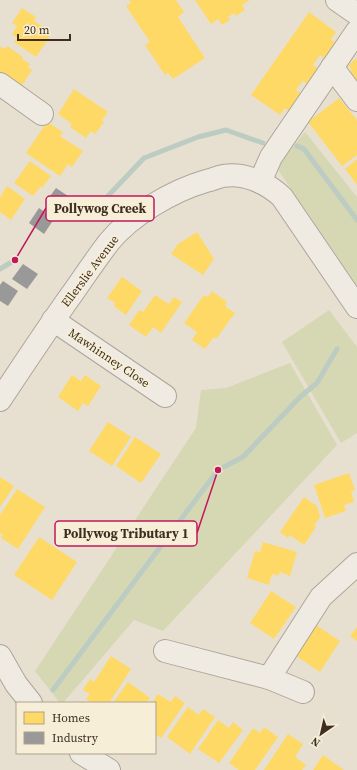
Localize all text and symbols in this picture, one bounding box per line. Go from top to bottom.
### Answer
scale bar [18,16,70,42]
text: 20 m [24,22,50,38]
callout: Pollywog Creek [46,196,154,221]
text: Pollywog Creek [54,200,146,217]
street label: Ellerslie Avenue [58,232,122,310]
street label: Mawhinney Close [65,325,153,391]
callout: Pollywog Tributary 1 [55,521,197,546]
text: Pollywog Tributary 1 [63,525,189,542]
legend [16,702,156,754]
text: Homes [52,710,90,726]
north arrow [301,714,341,754]
text: Industry [52,730,99,746]
text: N [308,733,323,750]

